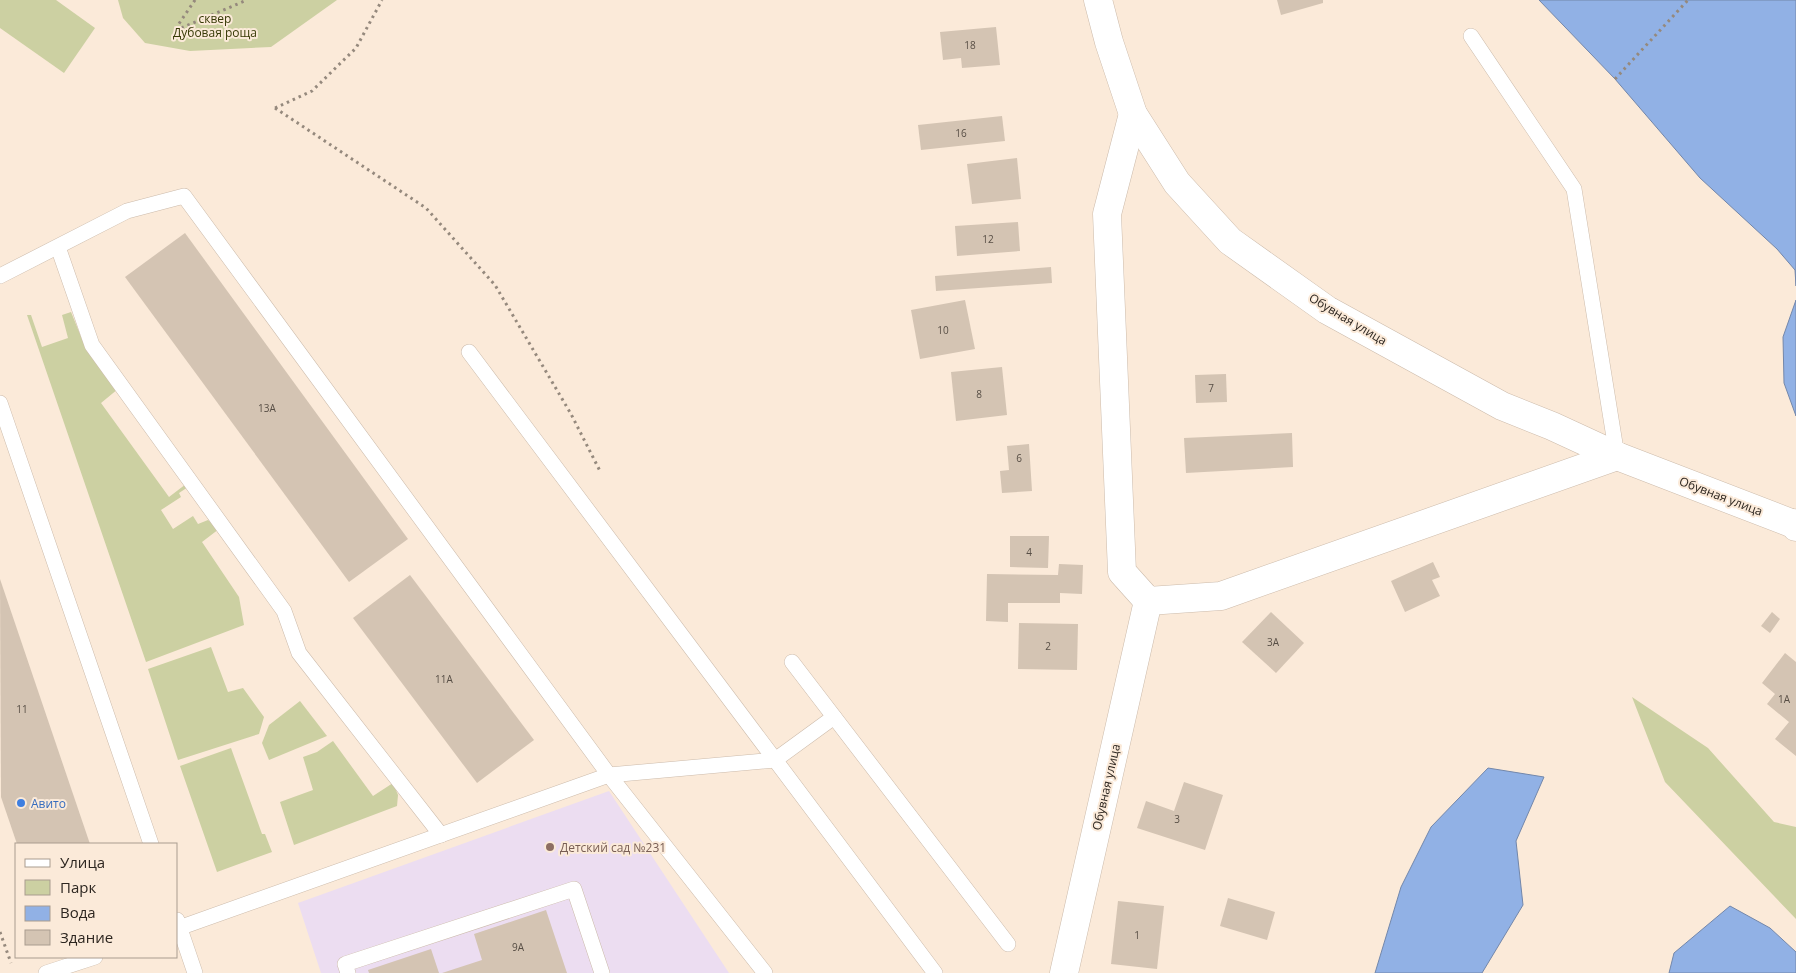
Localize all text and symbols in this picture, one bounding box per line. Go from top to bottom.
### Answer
park label: сквер Дубовая роща [173,10,257,41]
house number: 18 [964,38,976,52]
house number: 16 [955,126,967,140]
house number: 12 [982,232,994,246]
street label: Обувная улица [1306,289,1390,349]
house number: 10 [937,323,949,337]
house number: 7 [1208,381,1214,395]
house number: 8 [976,387,982,401]
house number: 13А [258,401,277,415]
house number: 6 [1016,451,1022,465]
street label: Обувная улица [1677,472,1765,520]
house number: 4 [1026,545,1032,559]
house number: 3А [1267,635,1280,649]
house number: 2 [1045,639,1051,653]
house number: 11А [435,672,454,686]
house number: 1А [1778,692,1791,706]
house number: 11 [16,702,28,716]
street label: Обувная улица [1088,742,1124,832]
place label: Авито [31,795,66,812]
marker: Авито [15,797,27,809]
house number: 3 [1174,812,1180,826]
place label: Детский сад №231 [560,839,666,856]
marker: Детский сад №231 [544,841,556,853]
legend [15,843,178,958]
text: Улица [60,852,105,872]
text: Парк [60,877,96,897]
text: Вода [60,902,96,922]
text: Здание [60,927,113,947]
house number: 1 [1134,928,1140,942]
house number: 9А [512,940,525,954]

